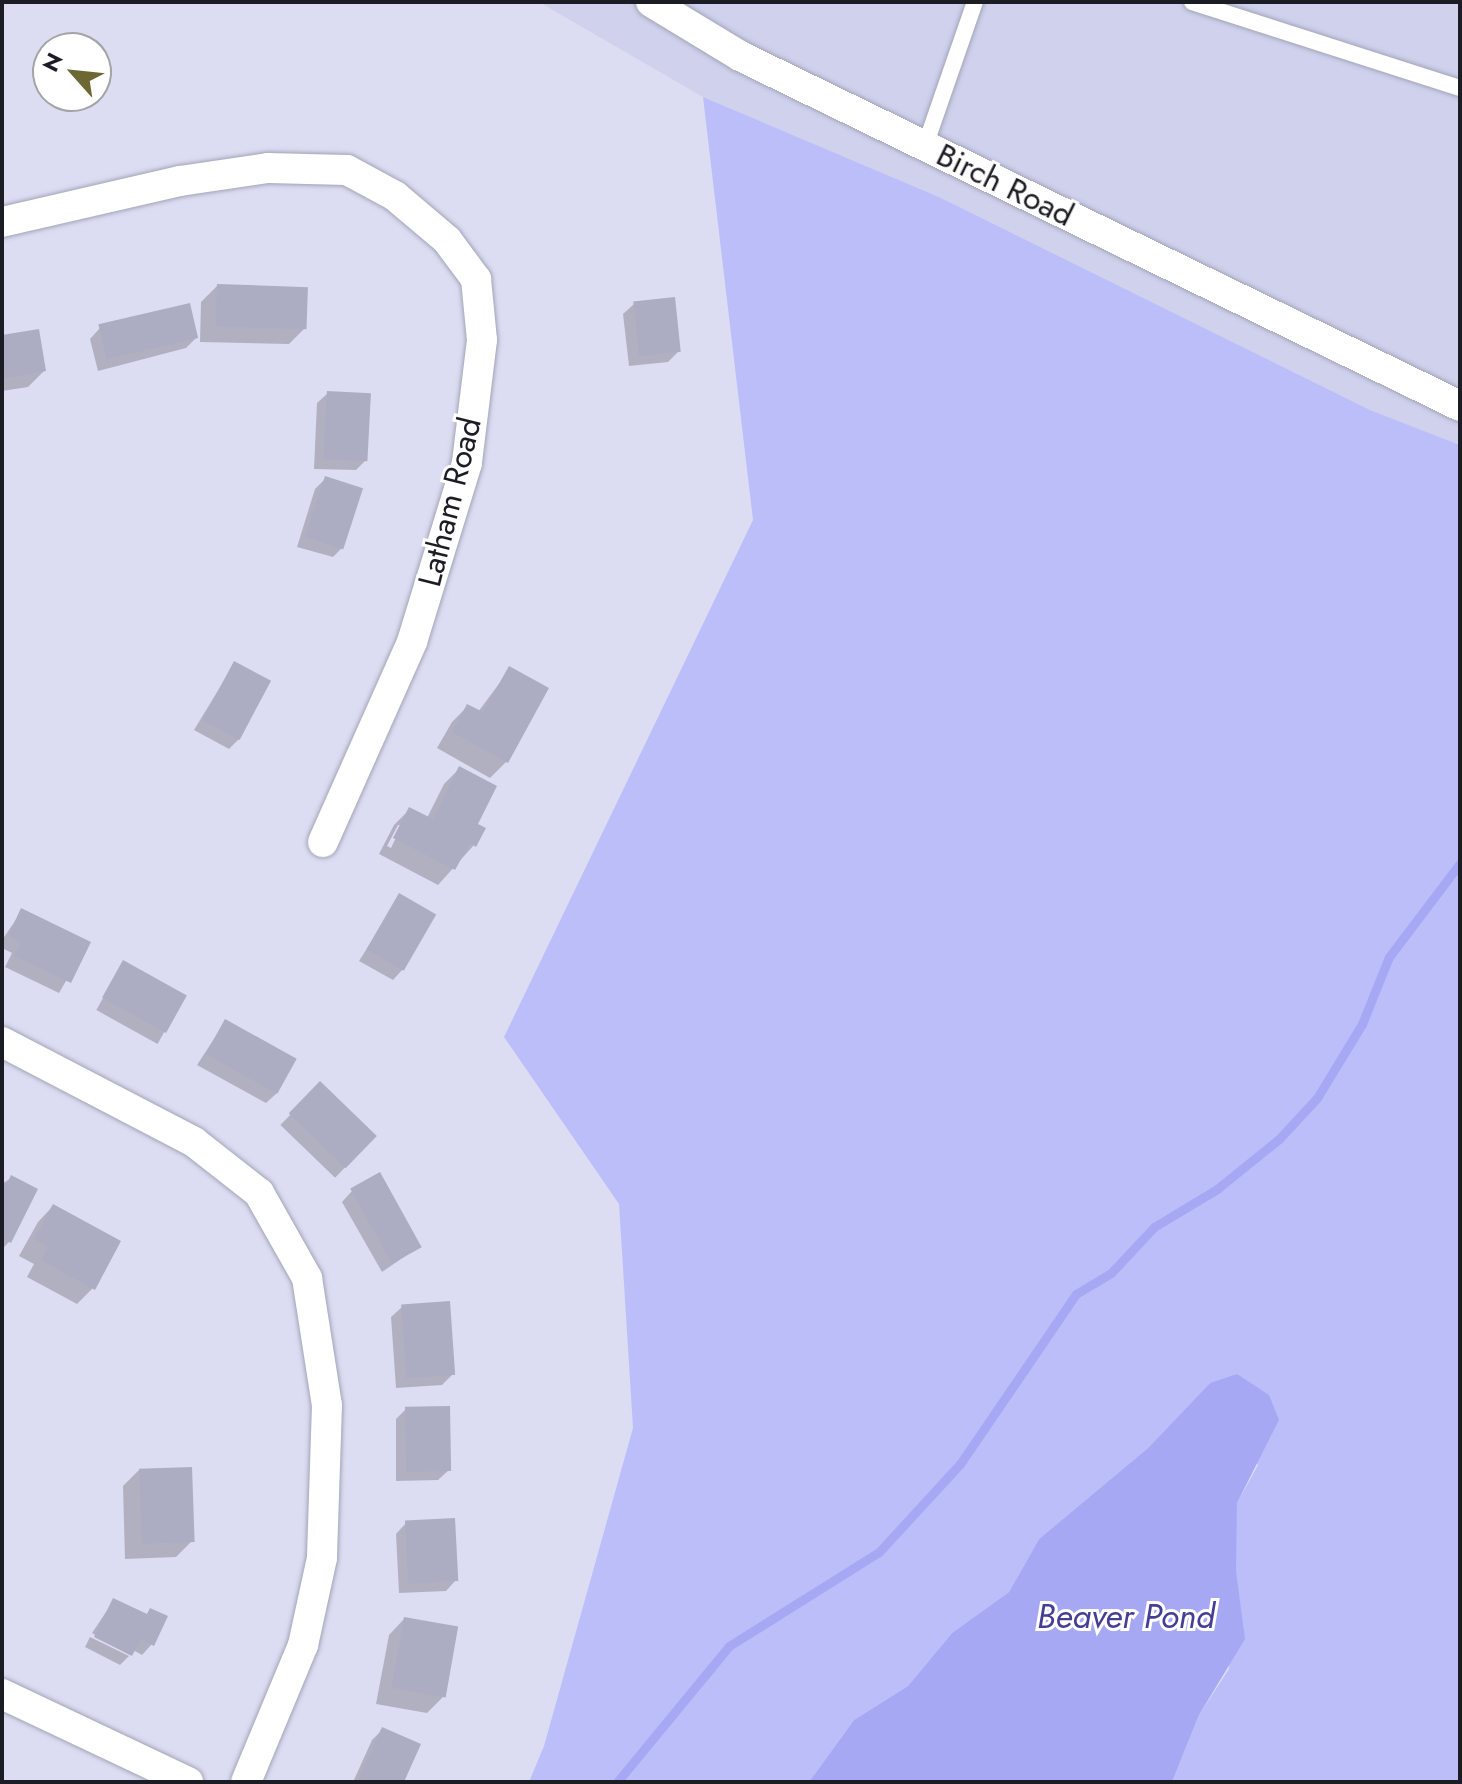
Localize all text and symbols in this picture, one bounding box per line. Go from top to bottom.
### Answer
north arrow [32,32,112,112]
text: N [34,47,71,77]
street label: Birch Road [930,135,1080,235]
street label: Latham Road [410,413,490,591]
water label: Beaver Pond [1037,1597,1215,1637]

